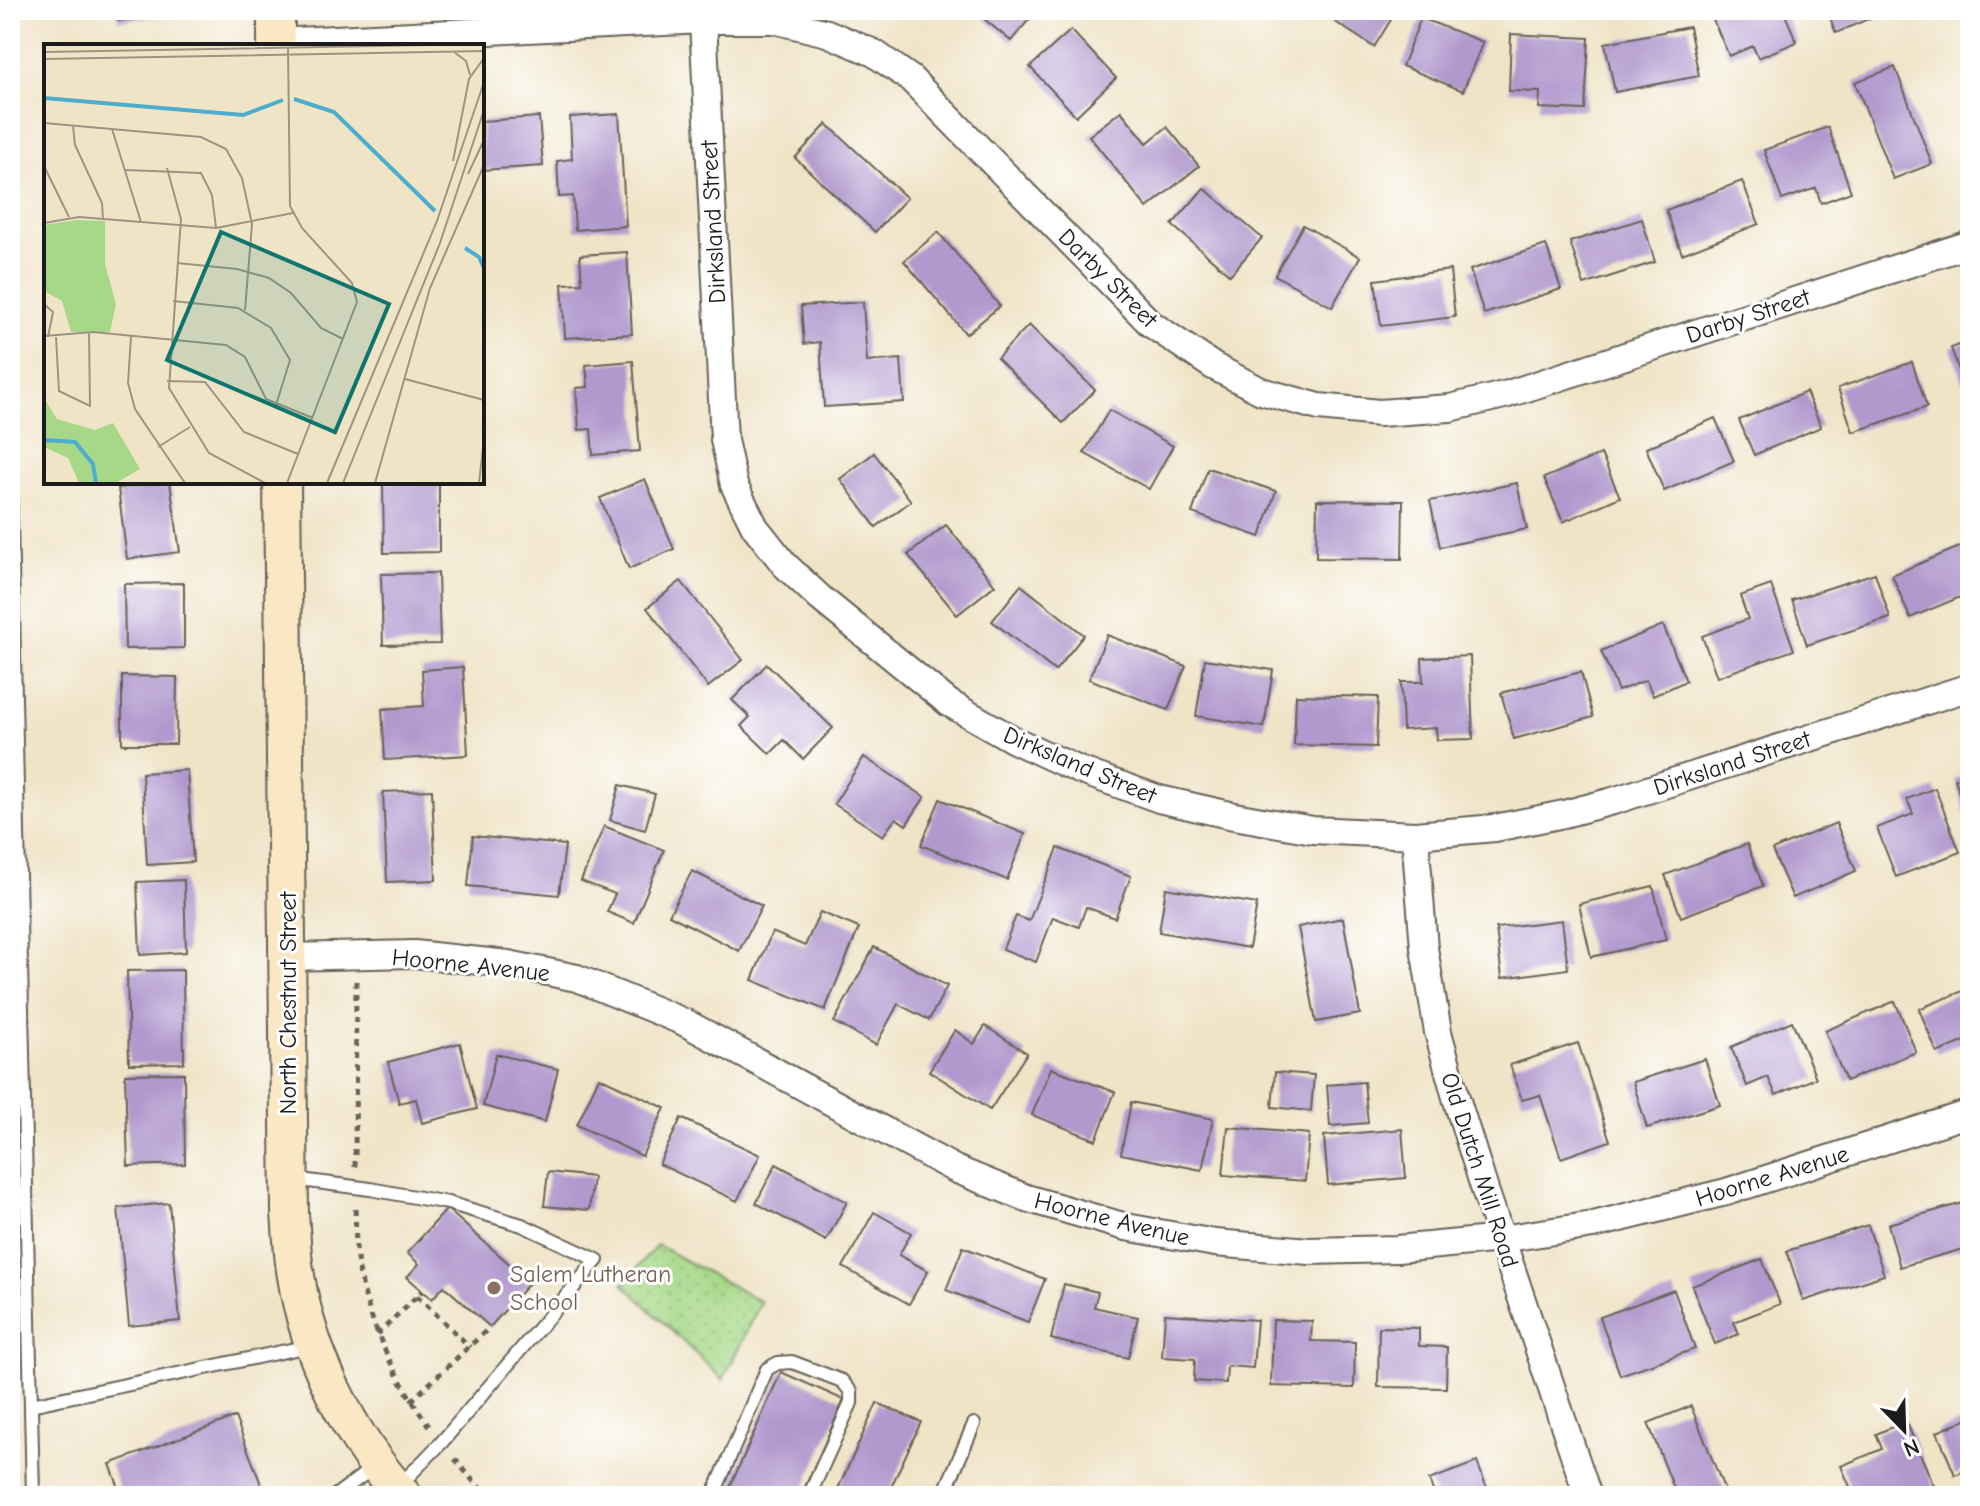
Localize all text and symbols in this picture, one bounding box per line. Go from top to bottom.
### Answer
inset map [44,44,484,484]
street label: Dirksland Street [695,139,731,304]
street label: Darby Street [1053,223,1164,334]
street label: Darby Street [1683,282,1815,349]
street label: Dirksland Street [999,720,1162,810]
street label: Dirksland Street [1650,724,1815,802]
street label: North Chestnut Street [274,890,302,1114]
street label: Hoorne Avenue [391,943,551,987]
street label: Old Dutch Mill Road [1435,1069,1525,1271]
street label: Hoorne Avenue [1692,1139,1852,1213]
street label: Hoorne Avenue [1032,1186,1192,1252]
place label: Salem Lutheran School [510,1260,671,1316]
marker: Salem Lutheran School [485,1279,503,1297]
north arrow [1864,1390,1944,1470]
text: N [1900,1433,1923,1462]

